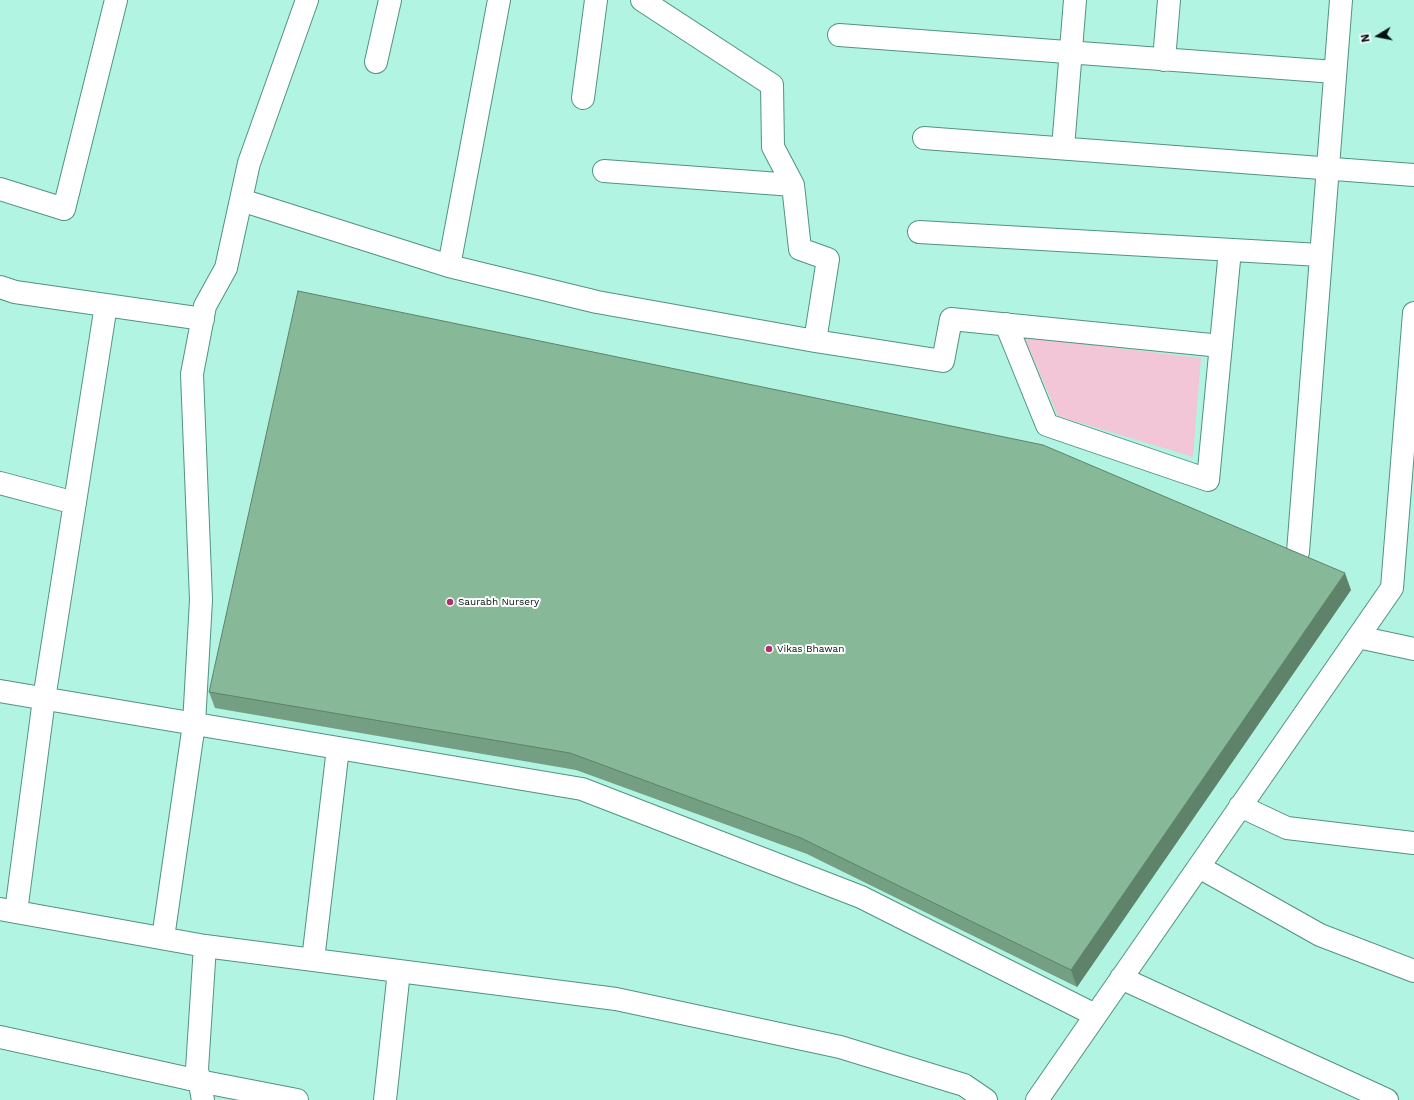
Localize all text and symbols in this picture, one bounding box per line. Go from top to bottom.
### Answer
north arrow [1358,16,1398,56]
text: N [1359,33,1373,43]
place label: Saurabh Nursery [458,596,539,608]
marker: Saurabh Nursery [445,597,455,607]
place label: Vikas Bhawan [777,643,844,655]
marker: Vikas Bhawan [764,644,774,654]

